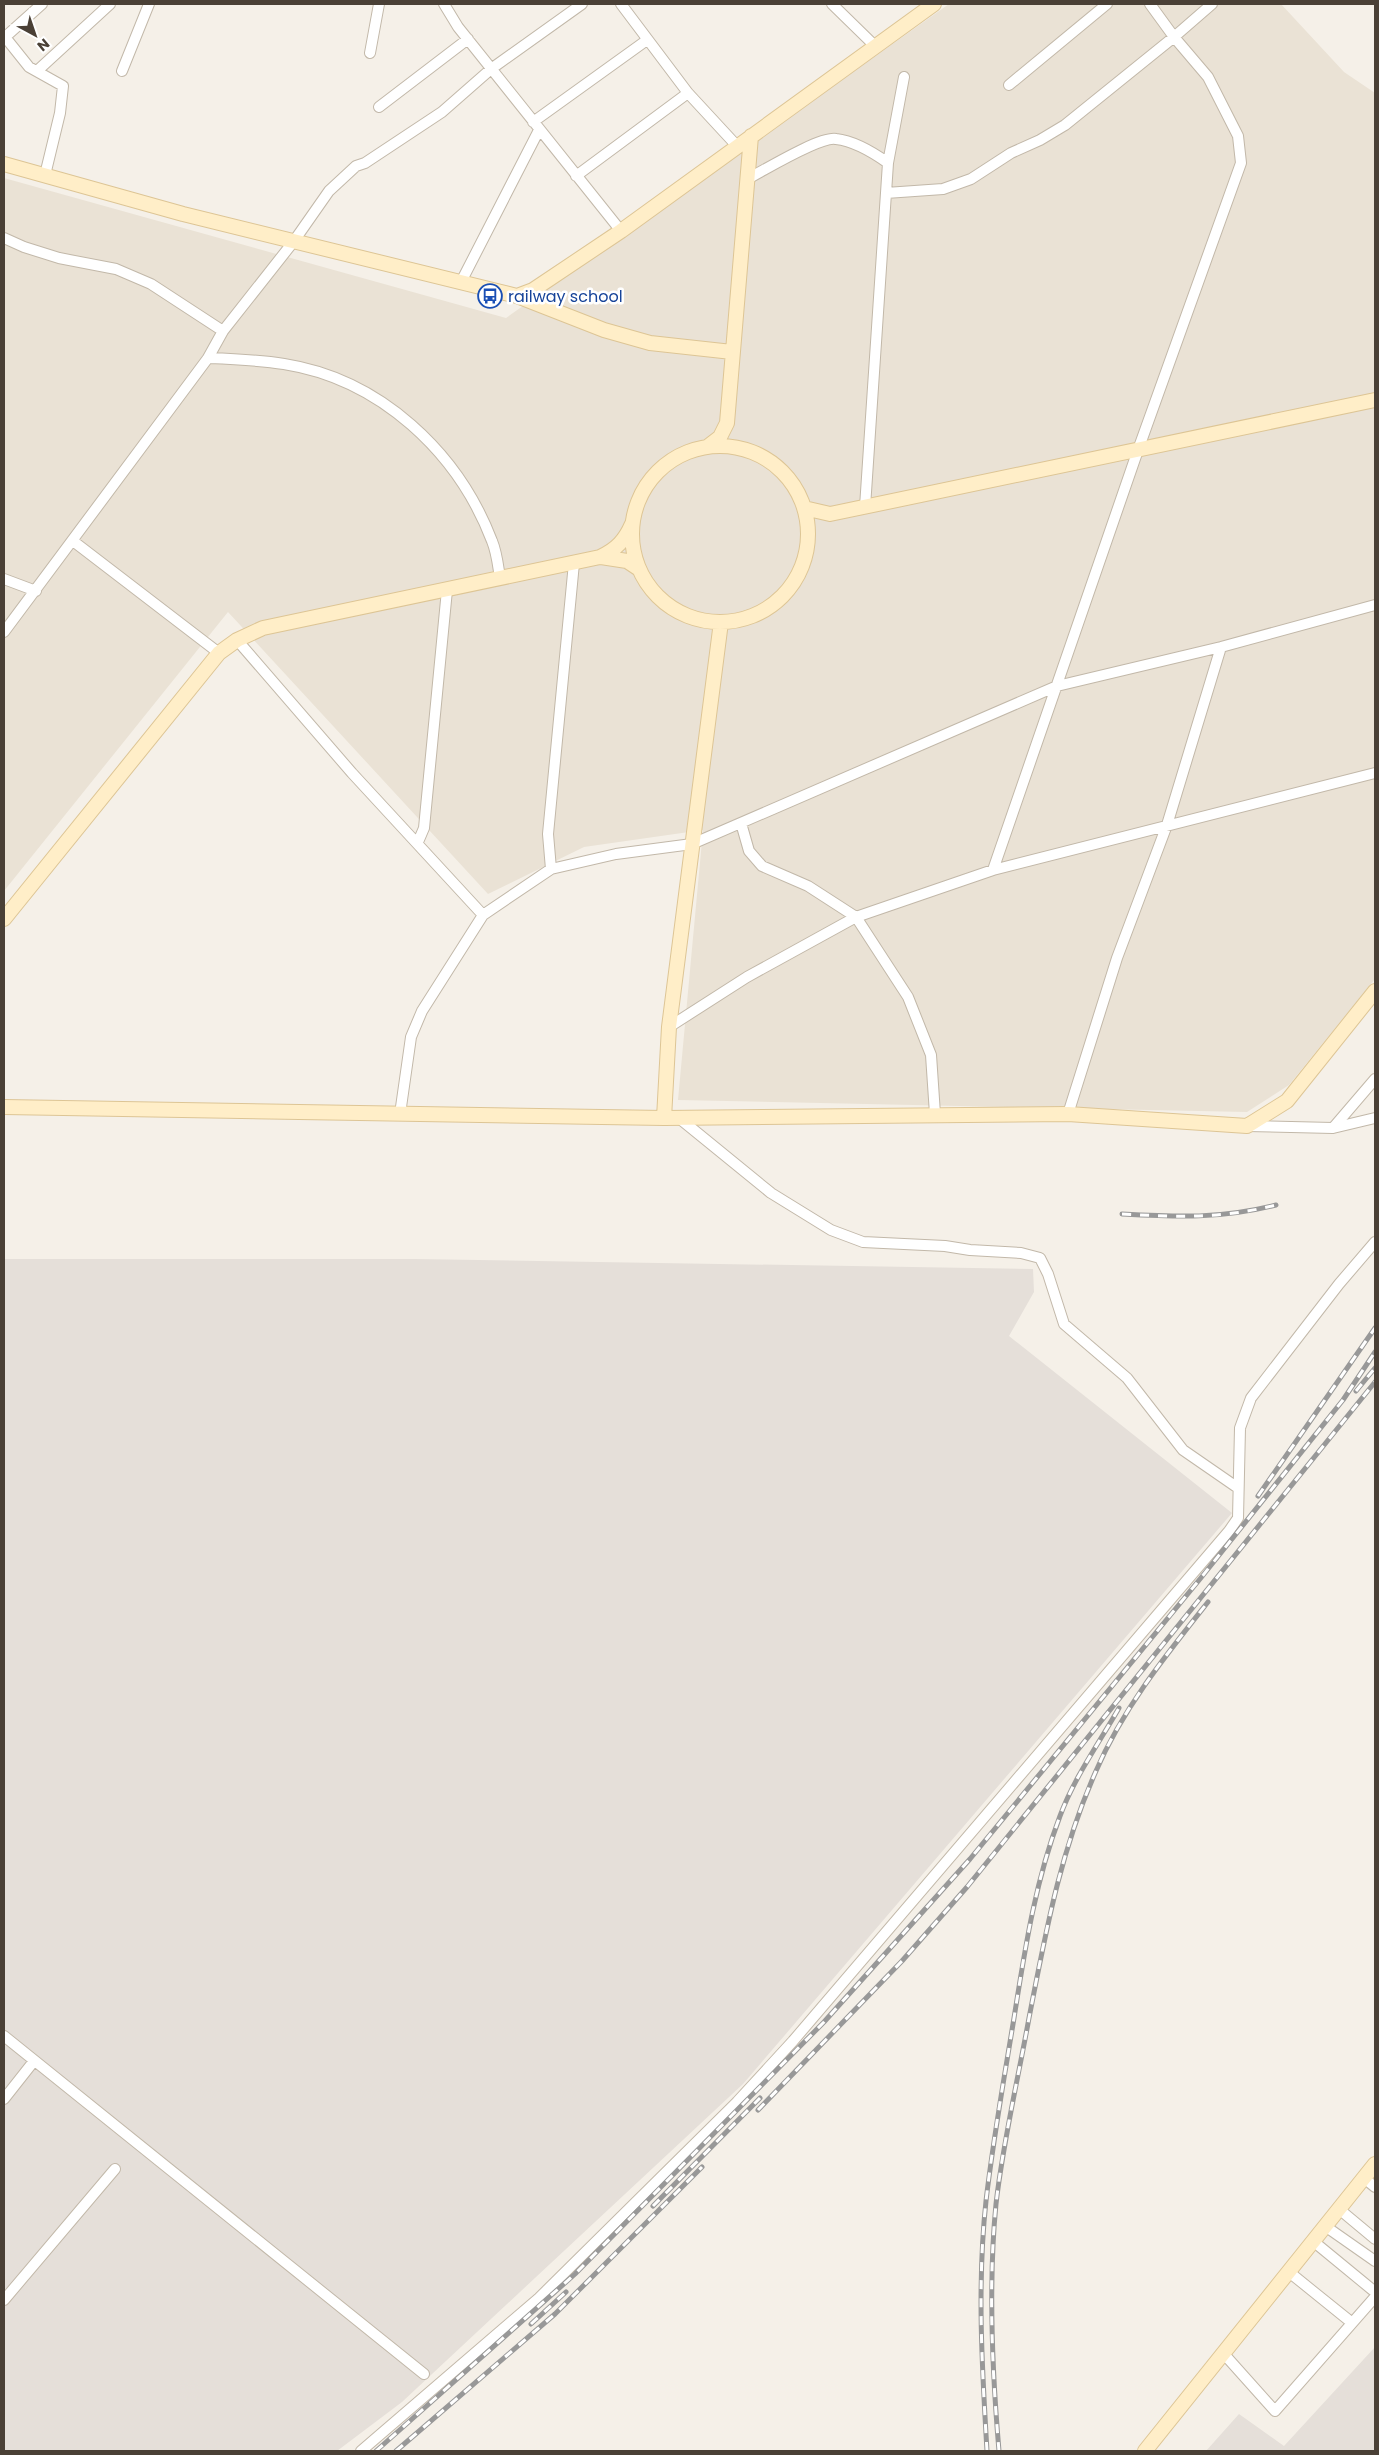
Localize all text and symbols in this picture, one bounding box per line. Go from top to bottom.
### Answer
north arrow [10,10,60,60]
text: N [33,34,54,56]
bus stop icon: railway school [477,283,503,309]
place label: railway school [508,285,623,308]

